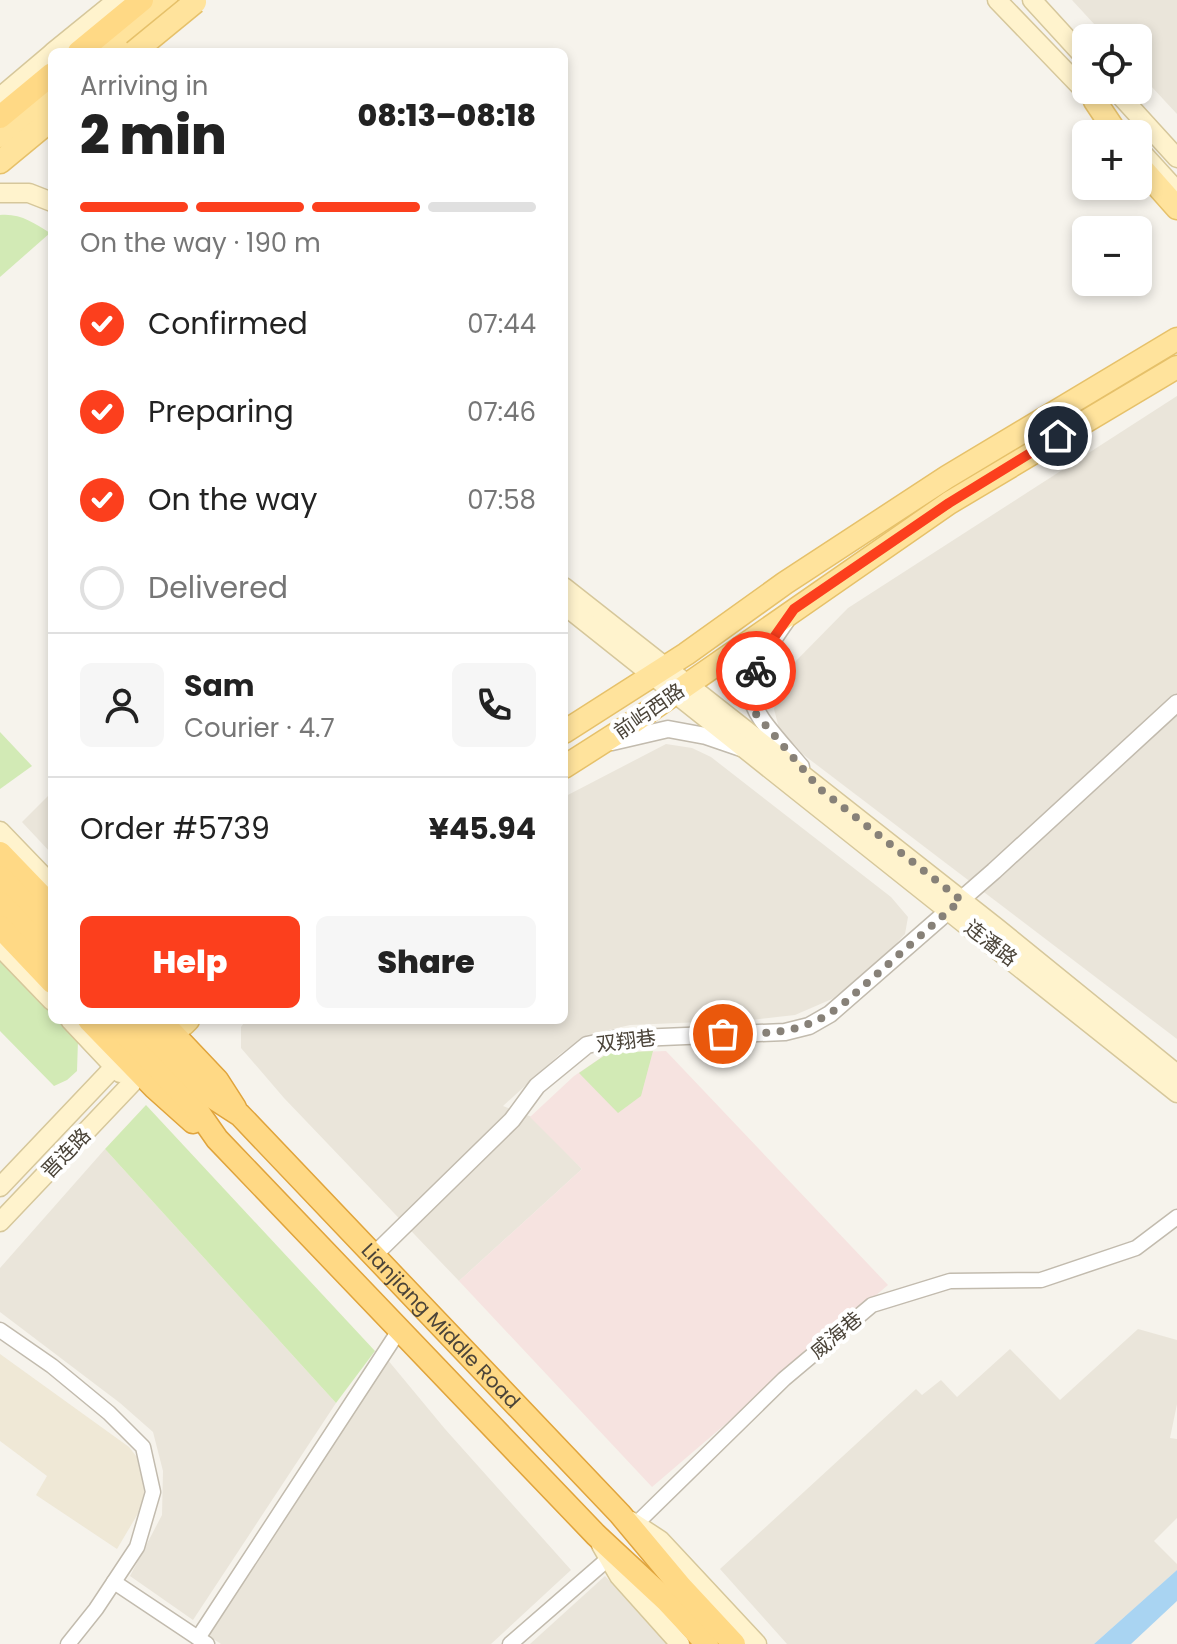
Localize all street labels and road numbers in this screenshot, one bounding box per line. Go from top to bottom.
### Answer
street label: 前屿西路 [608,677,690,745]
street label: 连潘路 [959,913,1023,973]
street label: 双翔巷 [595,1023,657,1059]
street label: 晋连路 [35,1122,97,1184]
street label: Lianjiang Middle Road [355,1237,526,1415]
street label: 威海巷 [804,1305,868,1365]

